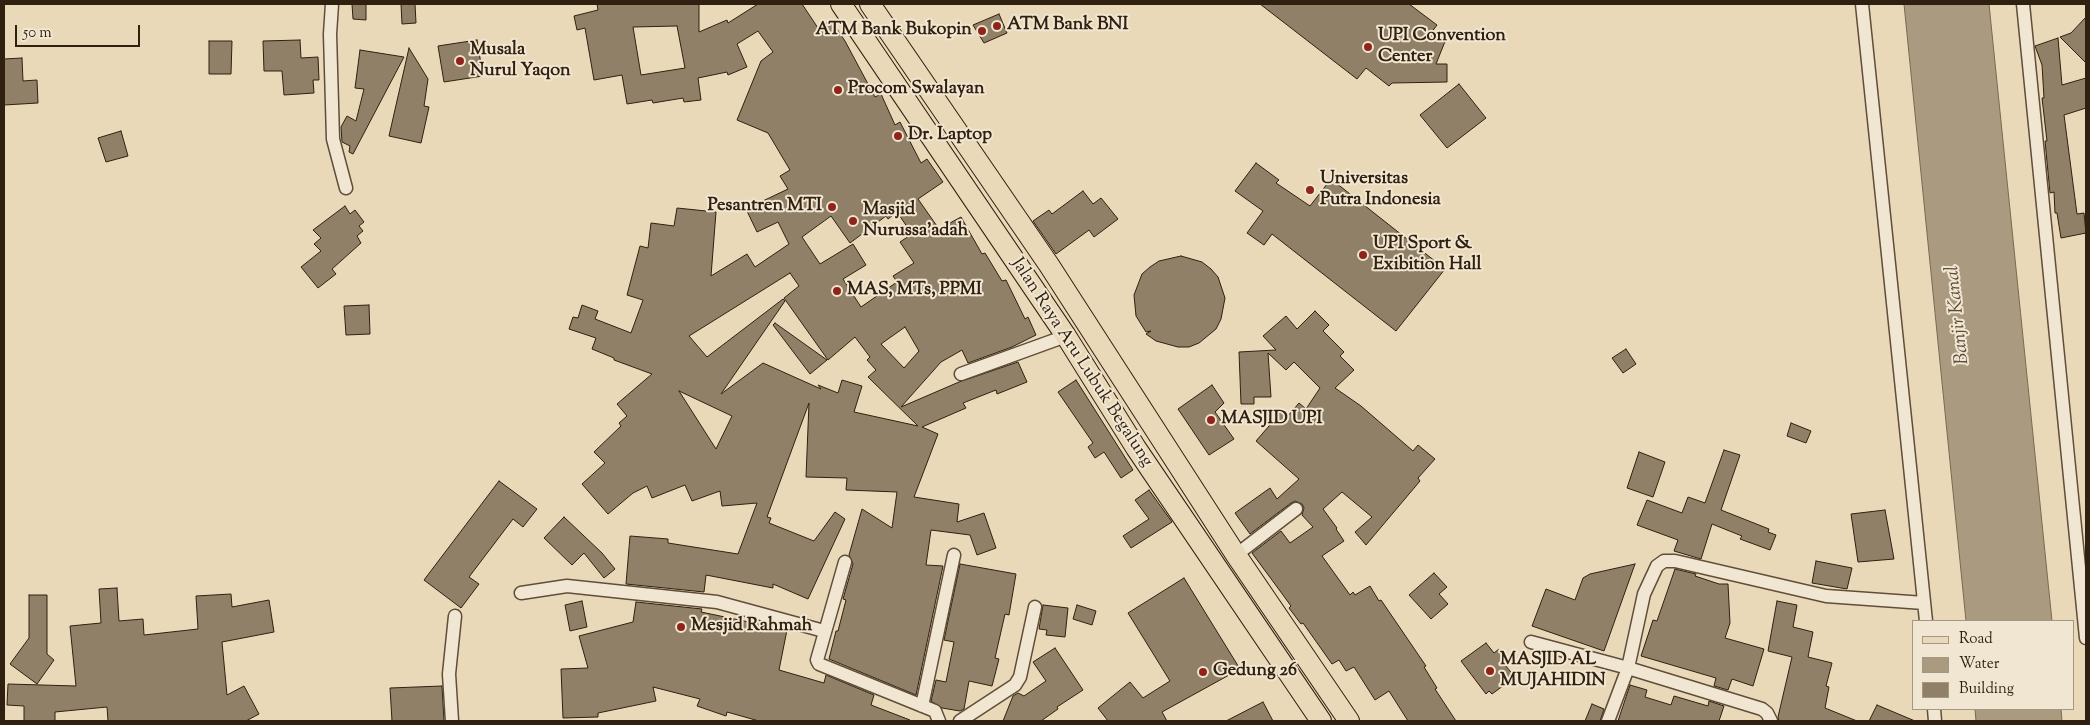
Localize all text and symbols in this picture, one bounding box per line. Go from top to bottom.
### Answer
scale bar [18,15,142,47]
place label: ATM Bank BNI [1007,15,1128,37]
place label: ATM Bank Bukopin [815,20,972,42]
marker: ATM Bank BNI [991,20,1003,32]
text: 50 m [23,23,52,44]
marker: ATM Bank Bukopin [976,25,988,37]
place label: UPI Convention Center [1378,26,1506,68]
place label: Musala Nurul Yaqon [470,40,571,82]
marker: UPI Convention Center [1362,41,1374,53]
marker: Musala Nurul Yaqon [454,55,466,67]
place label: Procom Swalayan [848,79,985,101]
marker: Procom Swalayan [832,84,844,96]
place label: Dr. Laptop [908,125,992,147]
marker: Dr. Laptop [892,130,904,142]
place label: Universitas Putra Indonesia [1320,169,1441,212]
marker: Universitas Putra Indonesia [1304,184,1316,196]
place label: Pesantren MTI [708,196,822,218]
place label: Masjid Nurussa'adah [863,200,968,242]
marker: Pesantren MTI [826,201,838,213]
marker: Masjid Nurussa'adah [847,215,859,227]
place label: UPI Sport & Exibition Hall [1373,234,1482,276]
marker: UPI Sport & Exibition Hall [1357,249,1369,261]
street label: Jalan Raya Aru Lubuk Begalung [1005,254,1157,472]
water label: Banjir Kanal [1942,264,1976,366]
place label: MAS, MTs, PPMI [847,280,982,302]
marker: MAS, MTs, PPMI [831,285,843,297]
place label: MASJID UPI [1221,409,1322,431]
marker: MASJID UPI [1205,414,1217,426]
place label: Mesjid Rahmah [691,616,812,638]
legend [1912,620,2075,710]
marker: Mesjid Rahmah [675,621,687,633]
text: Road [1959,629,1993,650]
place label: MASJID AL MUJAHIDIN [1500,650,1606,692]
text: Water [1959,654,1999,675]
place label: Gedung 26 [1213,661,1297,683]
marker: MASJID AL MUJAHIDIN [1484,665,1496,677]
marker: Gedung 26 [1197,666,1209,678]
text: Building [1959,679,2014,700]

